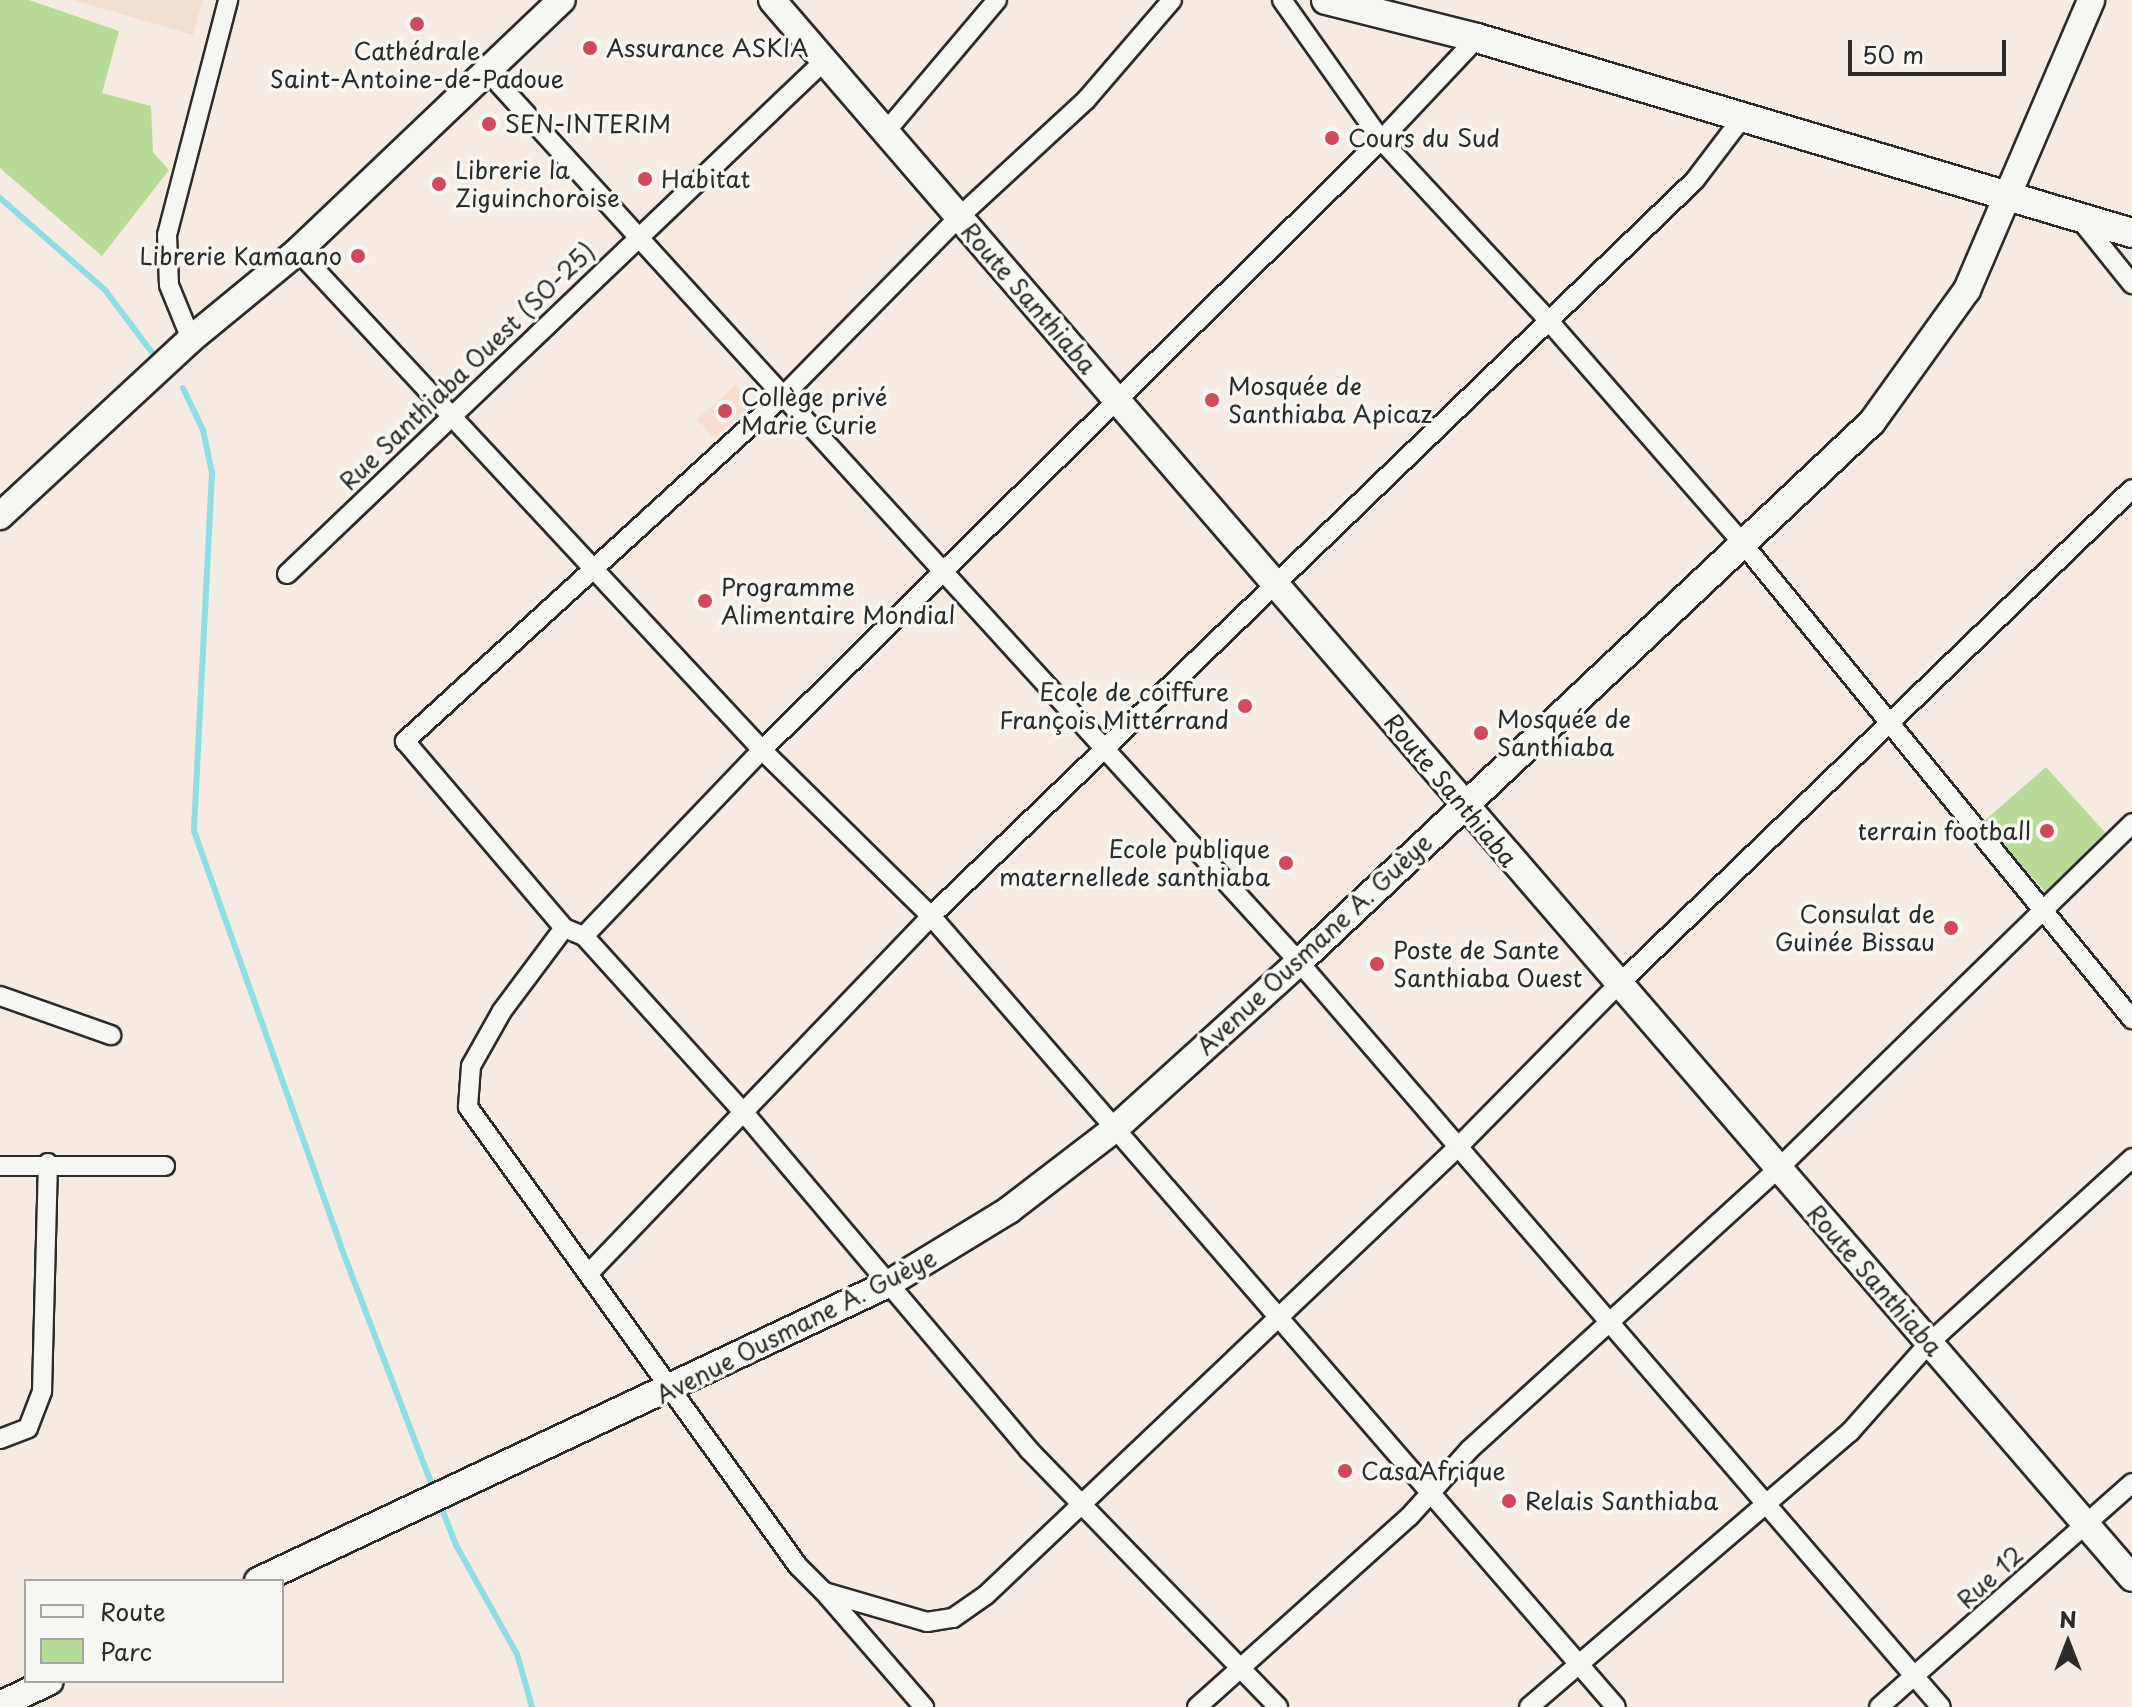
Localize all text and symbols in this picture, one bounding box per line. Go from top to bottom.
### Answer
marker: Cathédrale Saint-Antoine-de-Padoue [408,15,426,33]
scale bar [1852,24,2010,74]
place label: Assurance ASKIA [606,34,810,62]
text: 50 m [1862,36,1924,72]
place label: Cathédrale Saint-Antoine-de-Padoue [270,37,564,93]
marker: Assurance ASKIA [581,39,599,57]
place label: SEN-INTERIM [505,110,671,138]
marker: SEN-INTERIM [480,115,498,133]
place label: Cours du Sud [1348,124,1501,152]
marker: Cours du Sud [1323,129,1341,147]
place label: Librerie la Ziguinchoroise [455,156,620,212]
place label: Habitat [661,165,750,193]
marker: Habitat [636,170,654,188]
marker: Librerie la Ziguinchoroise [430,175,448,193]
street label: Route Santhiaba [956,217,1102,379]
street label: Rue Santhiaba Ouest (SO-25) [332,235,602,497]
place label: Librerie Kamaano [139,242,342,270]
marker: Librerie Kamaano [349,247,367,265]
place label: Mosquée de Santhiaba Apicaz [1228,372,1432,428]
place label: Collège privé Marie Curie [741,383,888,439]
marker: Mosquée de Santhiaba Apicaz [1203,391,1221,409]
marker: Collège privé Marie Curie [716,402,734,420]
place label: Programme Alimentaire Mondial [721,573,956,629]
marker: Programme Alimentaire Mondial [696,592,714,610]
place label: Ecole de coiffure François Mitterrand [998,678,1229,734]
marker: Ecole de coiffure François Mitterrand [1236,697,1254,715]
place label: Mosquée de Santhiaba [1497,705,1632,761]
street label: Route Santhiaba [1379,708,1523,872]
marker: Mosquée de Santhiaba [1472,724,1490,742]
place label: terrain football [1857,817,2031,845]
marker: terrain football [2038,822,2056,840]
street label: Avenue Ousmane A. Guèye [1190,827,1438,1061]
place label: Ecole publique maternellede santhiaba [997,835,1270,891]
marker: Ecole publique maternellede santhiaba [1277,854,1295,872]
place label: Consulat de Guinée Bissau [1773,900,1935,956]
marker: Consulat de Guinée Bissau [1942,919,1960,937]
place label: Poste de Sante Santhiaba Ouest [1393,936,1584,992]
marker: Poste de Sante Santhiaba Ouest [1368,955,1386,973]
street label: Route Santhiaba [1802,1199,1948,1361]
street label: Avenue Ousmane A. Guèye [651,1242,941,1410]
place label: CasaAfrique [1361,1457,1506,1485]
marker: CasaAfrique [1336,1462,1354,1480]
place label: Relais Santhiaba [1525,1487,1717,1515]
marker: Relais Santhiaba [1500,1492,1518,1510]
street label: Rue 12 [1951,1540,2029,1614]
legend [24,1579,284,1683]
text: Route [100,1593,166,1629]
text: N [2059,1602,2077,1635]
north arrow [2028,1603,2108,1683]
text: Parc [100,1633,152,1669]

